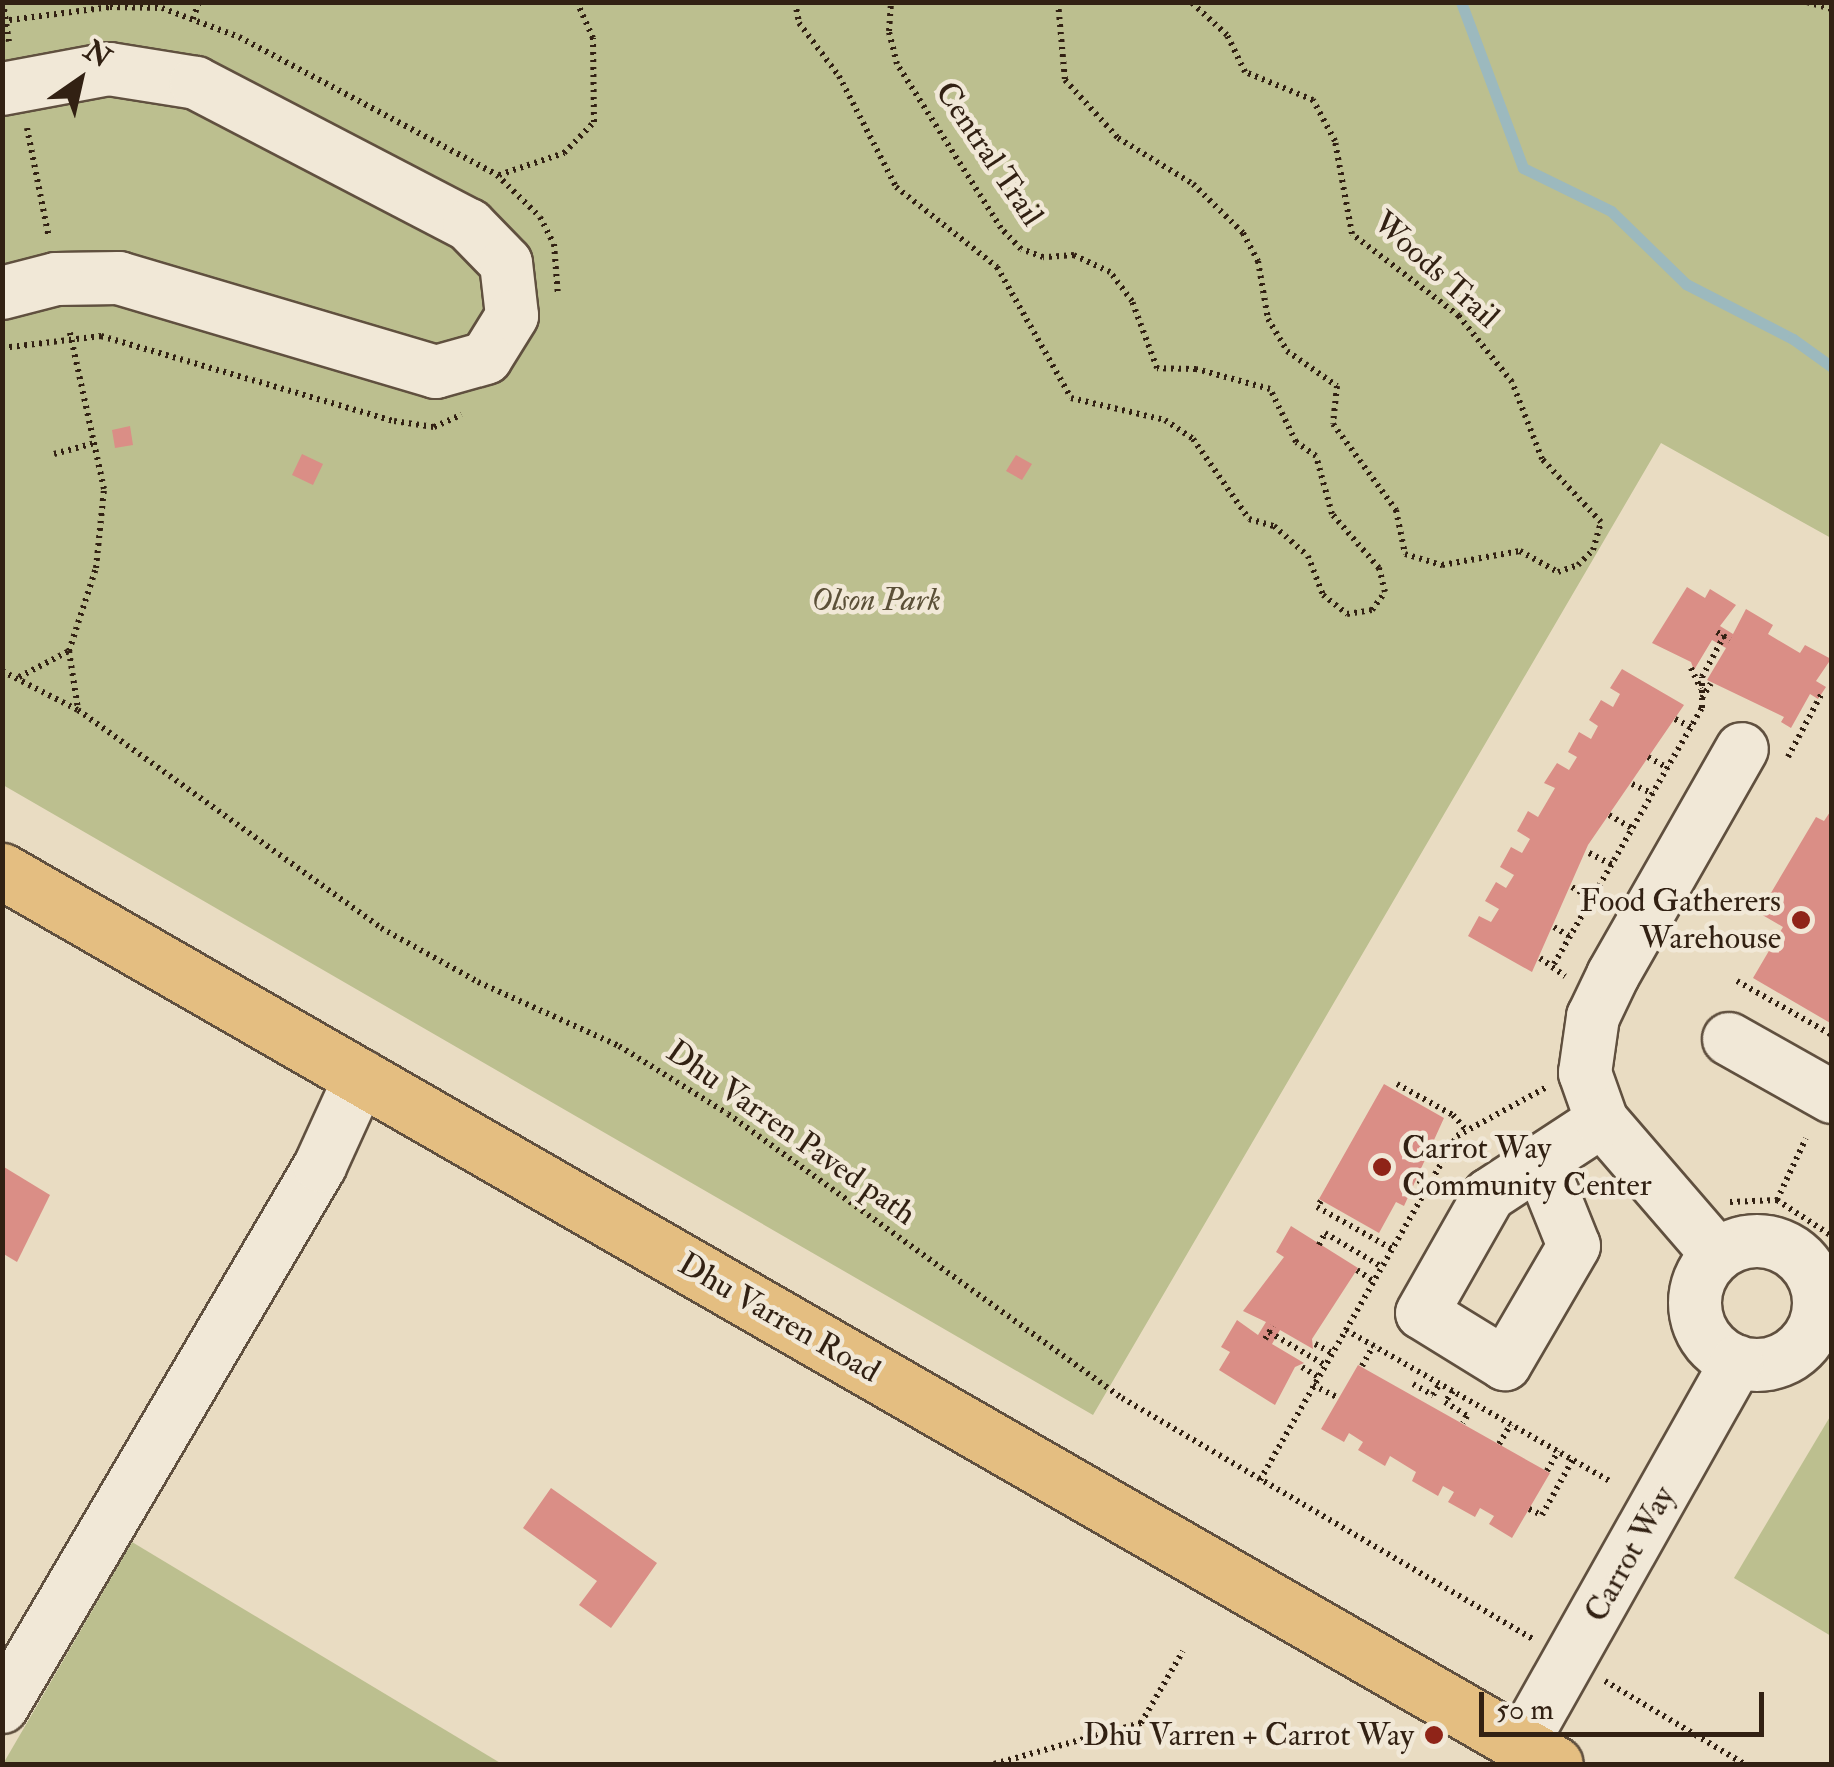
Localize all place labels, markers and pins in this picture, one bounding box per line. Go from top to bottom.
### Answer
place label: Food Gatherers Warehouse [1580,883,1781,958]
marker: Food Gatherers Warehouse [1790,909,1812,931]
place label: Carrot Way Community Center [1402,1130,1652,1205]
marker: Carrot Way Community Center [1371,1156,1393,1178]
place label: Dhu Varren + Carrot Way [1083,1716,1414,1754]
marker: Dhu Varren + Carrot Way [1423,1724,1445,1746]

